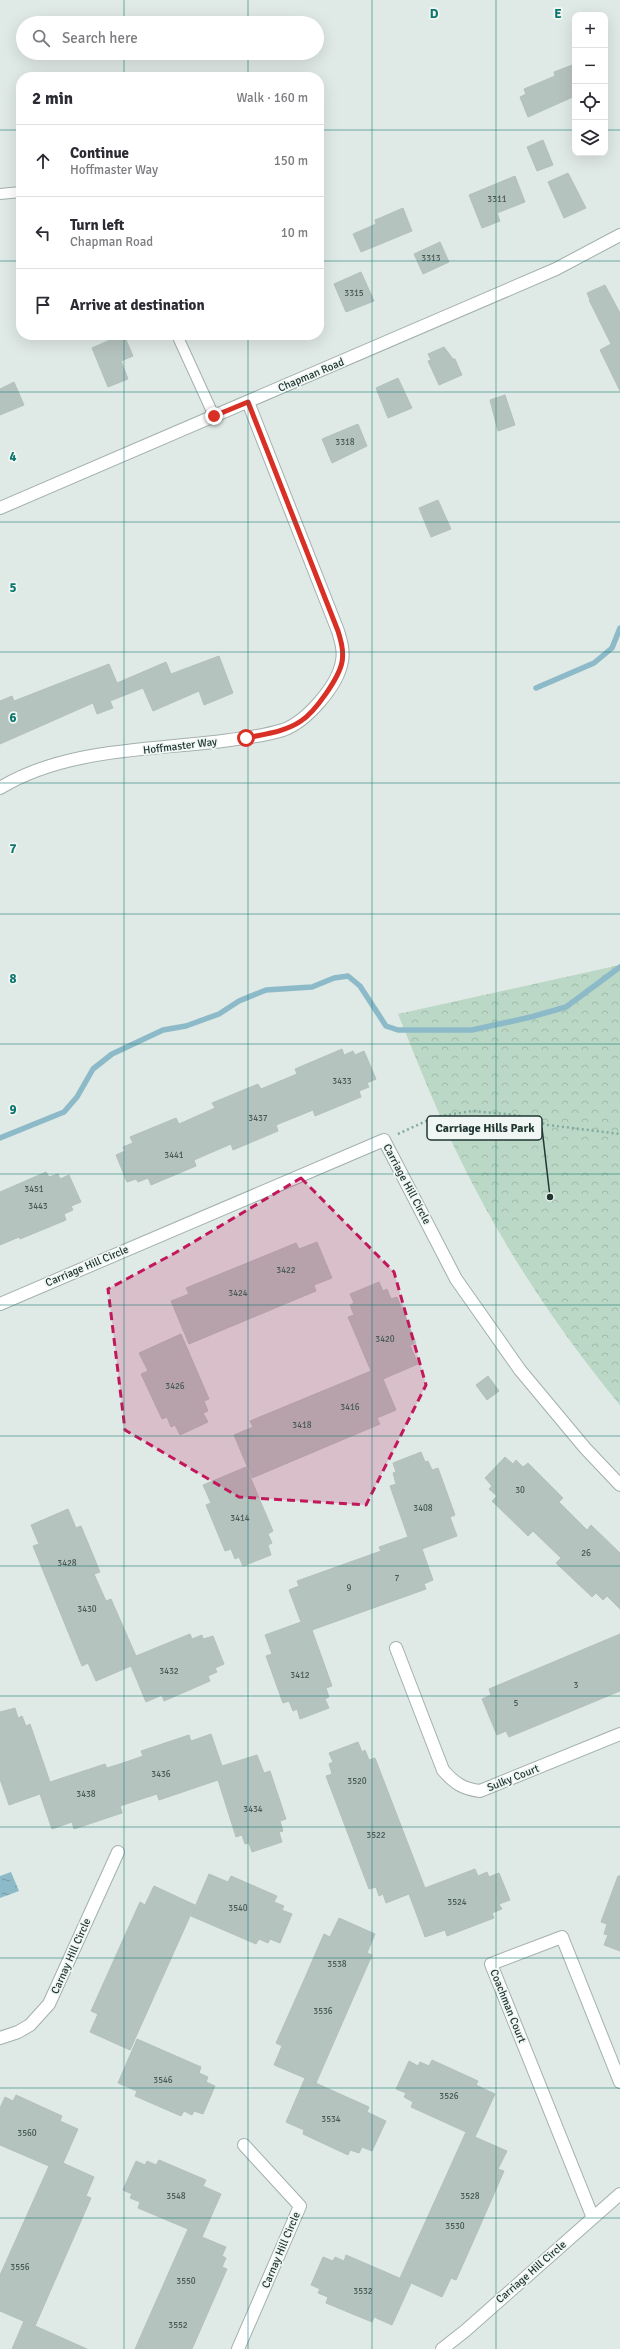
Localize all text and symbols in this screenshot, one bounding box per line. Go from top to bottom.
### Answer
text: D [430,6,439,22]
text: E [554,6,562,22]
map controls [572,12,608,156]
button: + [572,12,608,48]
search box [16,16,324,60]
icon: search [30,27,52,49]
text: Search here [62,29,138,47]
button: − [572,48,608,84]
button: locate [572,84,608,120]
text: 2 min [32,88,73,109]
text: Walk · 160 m [237,90,308,106]
button: layers [572,120,608,156]
text: Continue [70,144,129,162]
icon: ahead [32,150,54,172]
text: 150 m [274,153,308,169]
text: Hoffmaster Way [70,162,158,178]
house number: 3311 [487,194,507,205]
text: Turn left [70,216,124,234]
icon: left [32,222,54,244]
text: 10 m [281,225,308,241]
text: Chapman Road [70,234,153,250]
house number: 3313 [421,253,441,264]
house number: 3315 [344,288,364,299]
icon: arrive [32,294,54,316]
text: Arrive at destination [70,296,205,314]
street label: Chapman Road [276,355,346,395]
route end [205,407,223,425]
house number: 3318 [335,437,355,448]
text: 4 [9,449,17,465]
text: 5 [9,580,17,596]
text: 6 [9,710,17,726]
route start [237,729,255,747]
street label: Hoffmaster Way [142,735,219,757]
text: 7 [9,841,17,857]
text: 8 [9,971,17,987]
house number: 3433 [332,1076,352,1087]
text: 9 [9,1102,17,1118]
house number: 3437 [248,1113,268,1124]
callout: Carriage Hills Park [427,1116,542,1140]
text: Carriage Hills Park [435,1121,535,1136]
street label: Carriage Hill Circle [380,1142,434,1226]
house number: 3441 [164,1150,184,1161]
house number: 3451 [24,1184,44,1195]
house number: 3443 [28,1201,48,1212]
street label: Carriage Hill Circle [43,1243,131,1289]
house number: 3422 [276,1265,296,1276]
house number: 3424 [228,1288,248,1299]
house number: 3420 [375,1334,395,1345]
house number: 3426 [165,1381,185,1392]
house number: 3416 [340,1402,360,1413]
house number: 3418 [292,1420,312,1431]
house number: 30 [515,1485,525,1496]
house number: 3408 [413,1503,433,1514]
house number: 3414 [230,1513,250,1524]
house number: 26 [581,1548,591,1559]
house number: 3428 [57,1558,77,1569]
house number: 7 [395,1573,400,1584]
house number: 9 [347,1583,352,1594]
house number: 3430 [77,1604,97,1615]
house number: 3432 [159,1666,179,1677]
house number: 3412 [290,1670,310,1681]
house number: 3 [574,1680,579,1691]
house number: 5 [514,1698,519,1709]
street label: Sulky Court [485,1762,541,1794]
house number: 3436 [151,1769,171,1780]
house number: 3520 [347,1776,367,1787]
house number: 3438 [76,1789,96,1800]
house number: 3434 [243,1804,263,1815]
house number: 3522 [366,1830,386,1841]
house number: 3524 [447,1897,467,1908]
house number: 3540 [228,1903,248,1914]
street label: Carnay Hill Circle [48,1916,94,1996]
house number: 3538 [327,1959,347,1970]
street label: Coachman Court [487,1967,529,2045]
house number: 3536 [313,2006,333,2017]
house number: 3546 [153,2075,173,2086]
house number: 3526 [439,2091,459,2102]
house number: 3534 [321,2114,341,2125]
house number: 3560 [17,2128,37,2139]
house number: 3548 [166,2191,186,2202]
house number: 3528 [460,2191,480,2202]
street label: Carnay Hill Circle [259,2210,303,2290]
house number: 3530 [445,2221,465,2232]
street label: Carriage Hill Circle [493,2238,569,2306]
house number: 3556 [10,2262,30,2273]
house number: 3550 [176,2276,196,2287]
house number: 3532 [353,2286,373,2297]
house number: 3552 [168,2320,188,2331]

